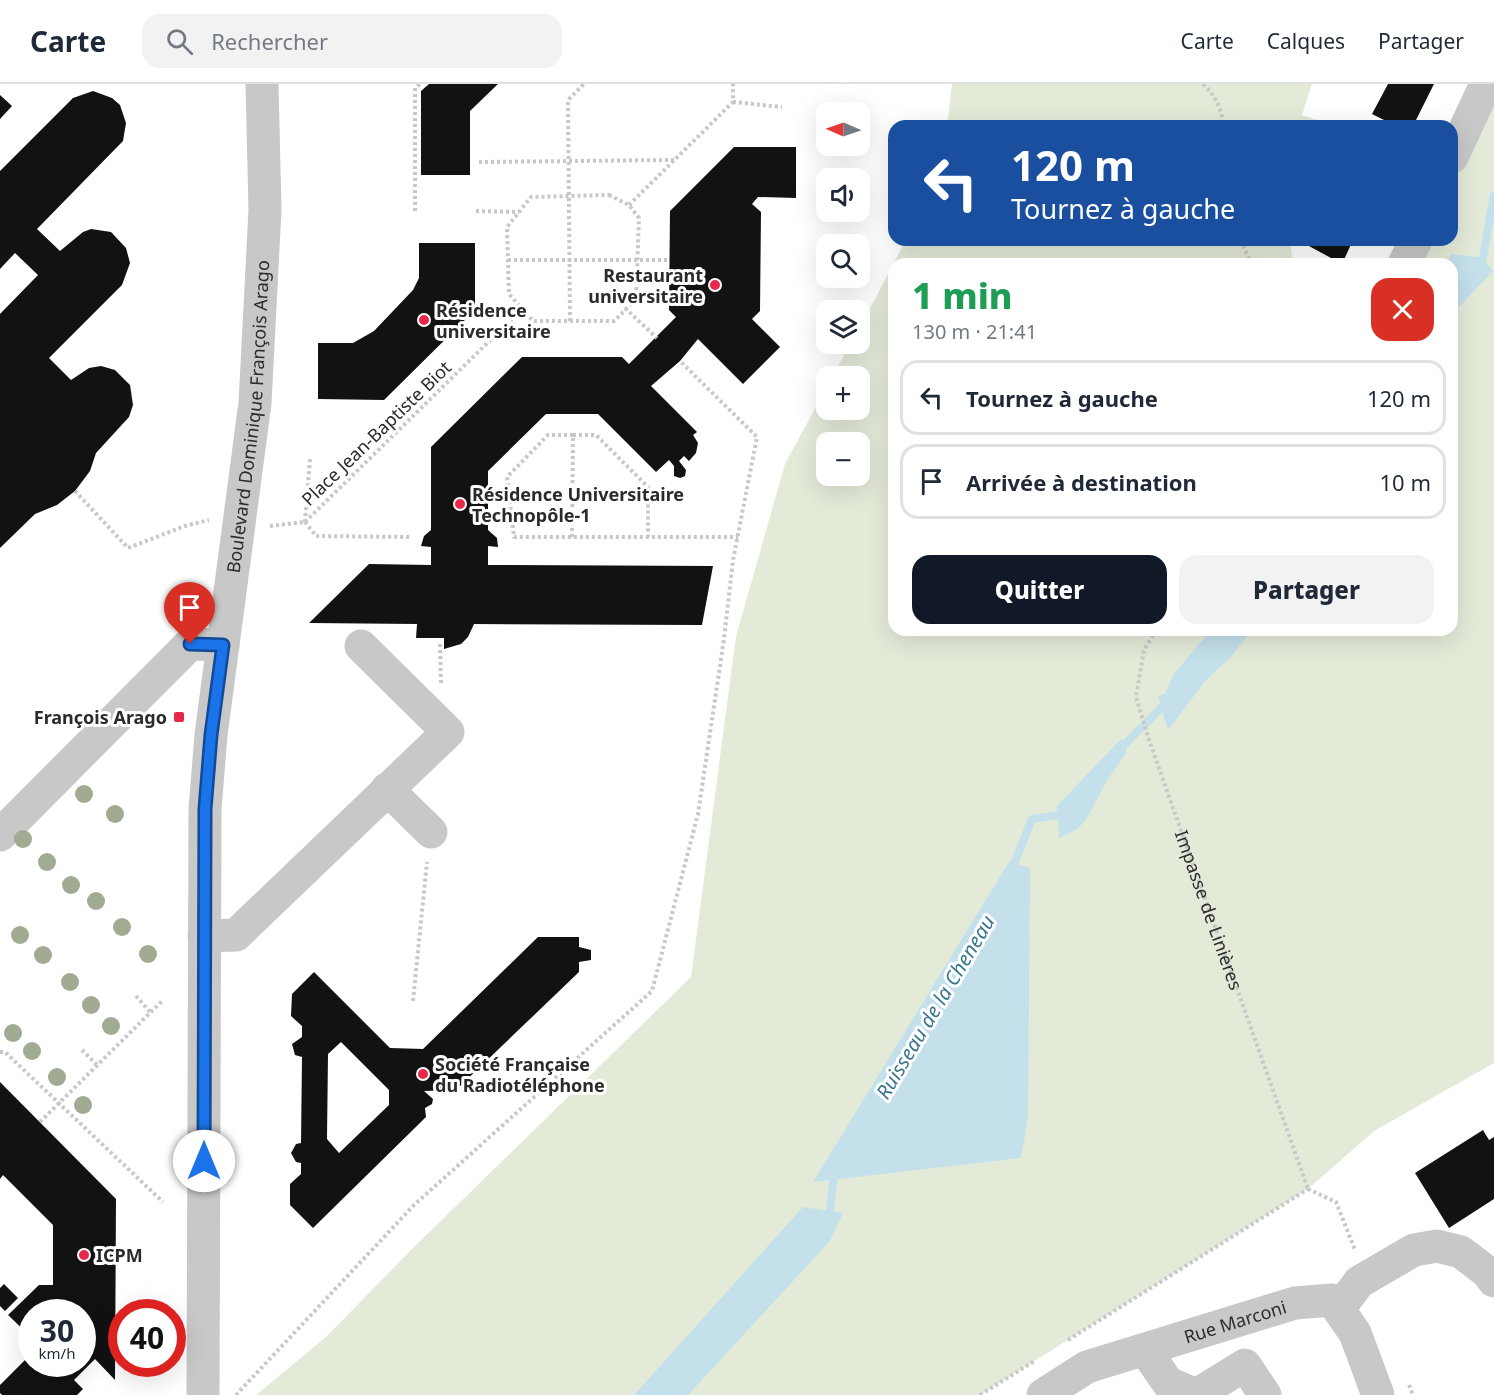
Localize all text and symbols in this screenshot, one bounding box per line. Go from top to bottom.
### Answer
search box [142,14,562,68]
text: Carte [30,22,106,60]
icon: search [163,25,196,58]
text: Rechercher [211,26,328,56]
text: Carte [1181,27,1234,55]
text: Calques [1267,27,1345,55]
text: Partager [1378,27,1464,55]
north arrow [816,102,870,156]
map controls [816,102,870,486]
text: 120 m [1011,136,1135,193]
icon: left [912,144,990,222]
button: sound [816,168,870,222]
text: Tournez à gauche [1011,190,1235,227]
button: search [816,234,870,288]
street label: Boulevard Dominique François Arago [221,259,274,574]
place label: Restaurant universitaire [588,263,703,308]
text: 1 min [912,271,1013,320]
marker: Restaurant universitaire [708,278,722,292]
button: close [1371,278,1434,341]
place label: Résidence universitaire [436,298,551,343]
button: layers [816,300,870,354]
marker: Résidence universitaire [417,313,431,327]
text: 130 m · 21:41 [912,318,1037,345]
street label: Place Jean-Baptiste Biot [296,355,456,511]
button: + [816,366,870,420]
icon: left [915,381,948,414]
text: Tournez à gauche [966,383,1158,413]
text: 120 m [1367,383,1431,413]
button: − [816,432,870,486]
icon: arrive [915,465,948,498]
text: Arrivée à destination [966,467,1197,497]
text: 10 m [1380,467,1431,497]
place label: Résidence Universitaire Technopôle-1 [472,482,684,527]
marker: Résidence Universitaire Technopôle-1 [453,497,467,511]
button: Quitter [912,555,1167,624]
button: Partager [1179,555,1434,624]
pin [164,582,215,644]
icon: arrive [173,591,206,624]
place label: François Arago [34,705,167,729]
marker: François Arago [172,710,186,724]
street label: Impasse de Linières [1170,827,1248,993]
water label: Ruisseau de la Cheneau [869,910,1001,1104]
place label: Société Française du Radiotéléphone [435,1052,605,1097]
marker: Société Française du Radiotéléphone [416,1067,430,1081]
position arrow [172,1129,236,1193]
place label: ICPM [96,1243,143,1267]
marker: ICPM [77,1248,91,1262]
street label: Rue Marconi [1181,1294,1289,1349]
speed limit sign: 40 [108,1299,186,1377]
text: 30 [40,1310,74,1351]
text: km/h [39,1343,75,1363]

